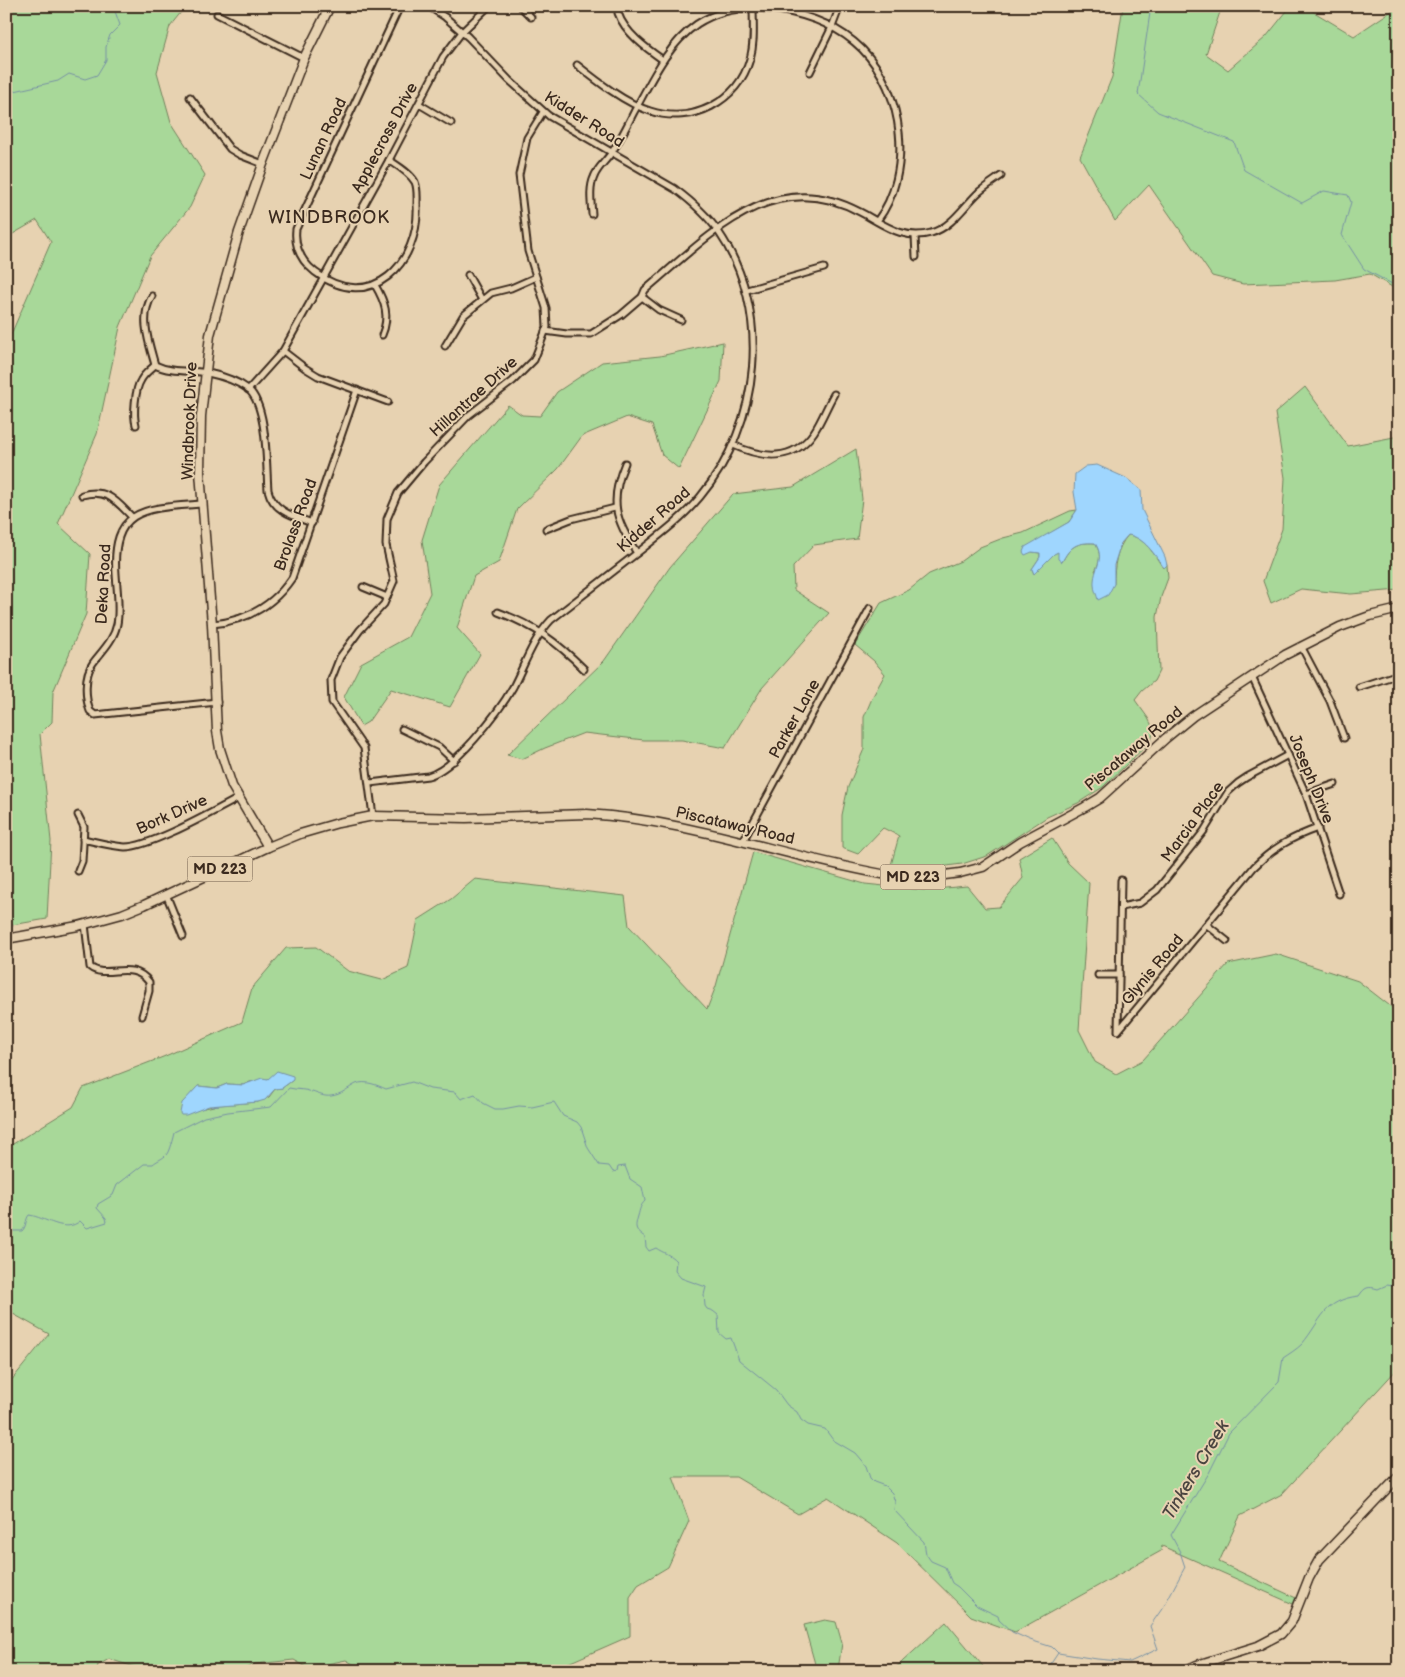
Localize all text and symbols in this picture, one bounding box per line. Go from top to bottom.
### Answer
street label: Applecross Drive [348,79,422,196]
street label: Kidder Road [541,88,627,152]
street label: Lunan Road [297,95,351,183]
district label: WINDBROOK [268,207,390,228]
street label: Hillantrae Drive [426,352,522,441]
street label: Windbrook Drive [178,361,202,480]
street label: Brolass Road [271,476,321,574]
street label: Kidder Road [614,483,694,557]
street label: Deka Road [92,543,116,625]
street label: Parker Lane [765,676,825,762]
street label: Piscataway Road [1081,703,1187,795]
street label: Joseph Drive [1284,732,1338,827]
street label: Marcia Place [1158,778,1229,866]
street label: Bork Drive [134,791,211,839]
street label: Piscataway Road [674,803,796,849]
road number: MD 223 [188,856,252,882]
road number: MD 223 [880,864,946,890]
street label: Glynis Road [1118,931,1188,1009]
water label: Tinkers Creek [1158,1416,1234,1523]

